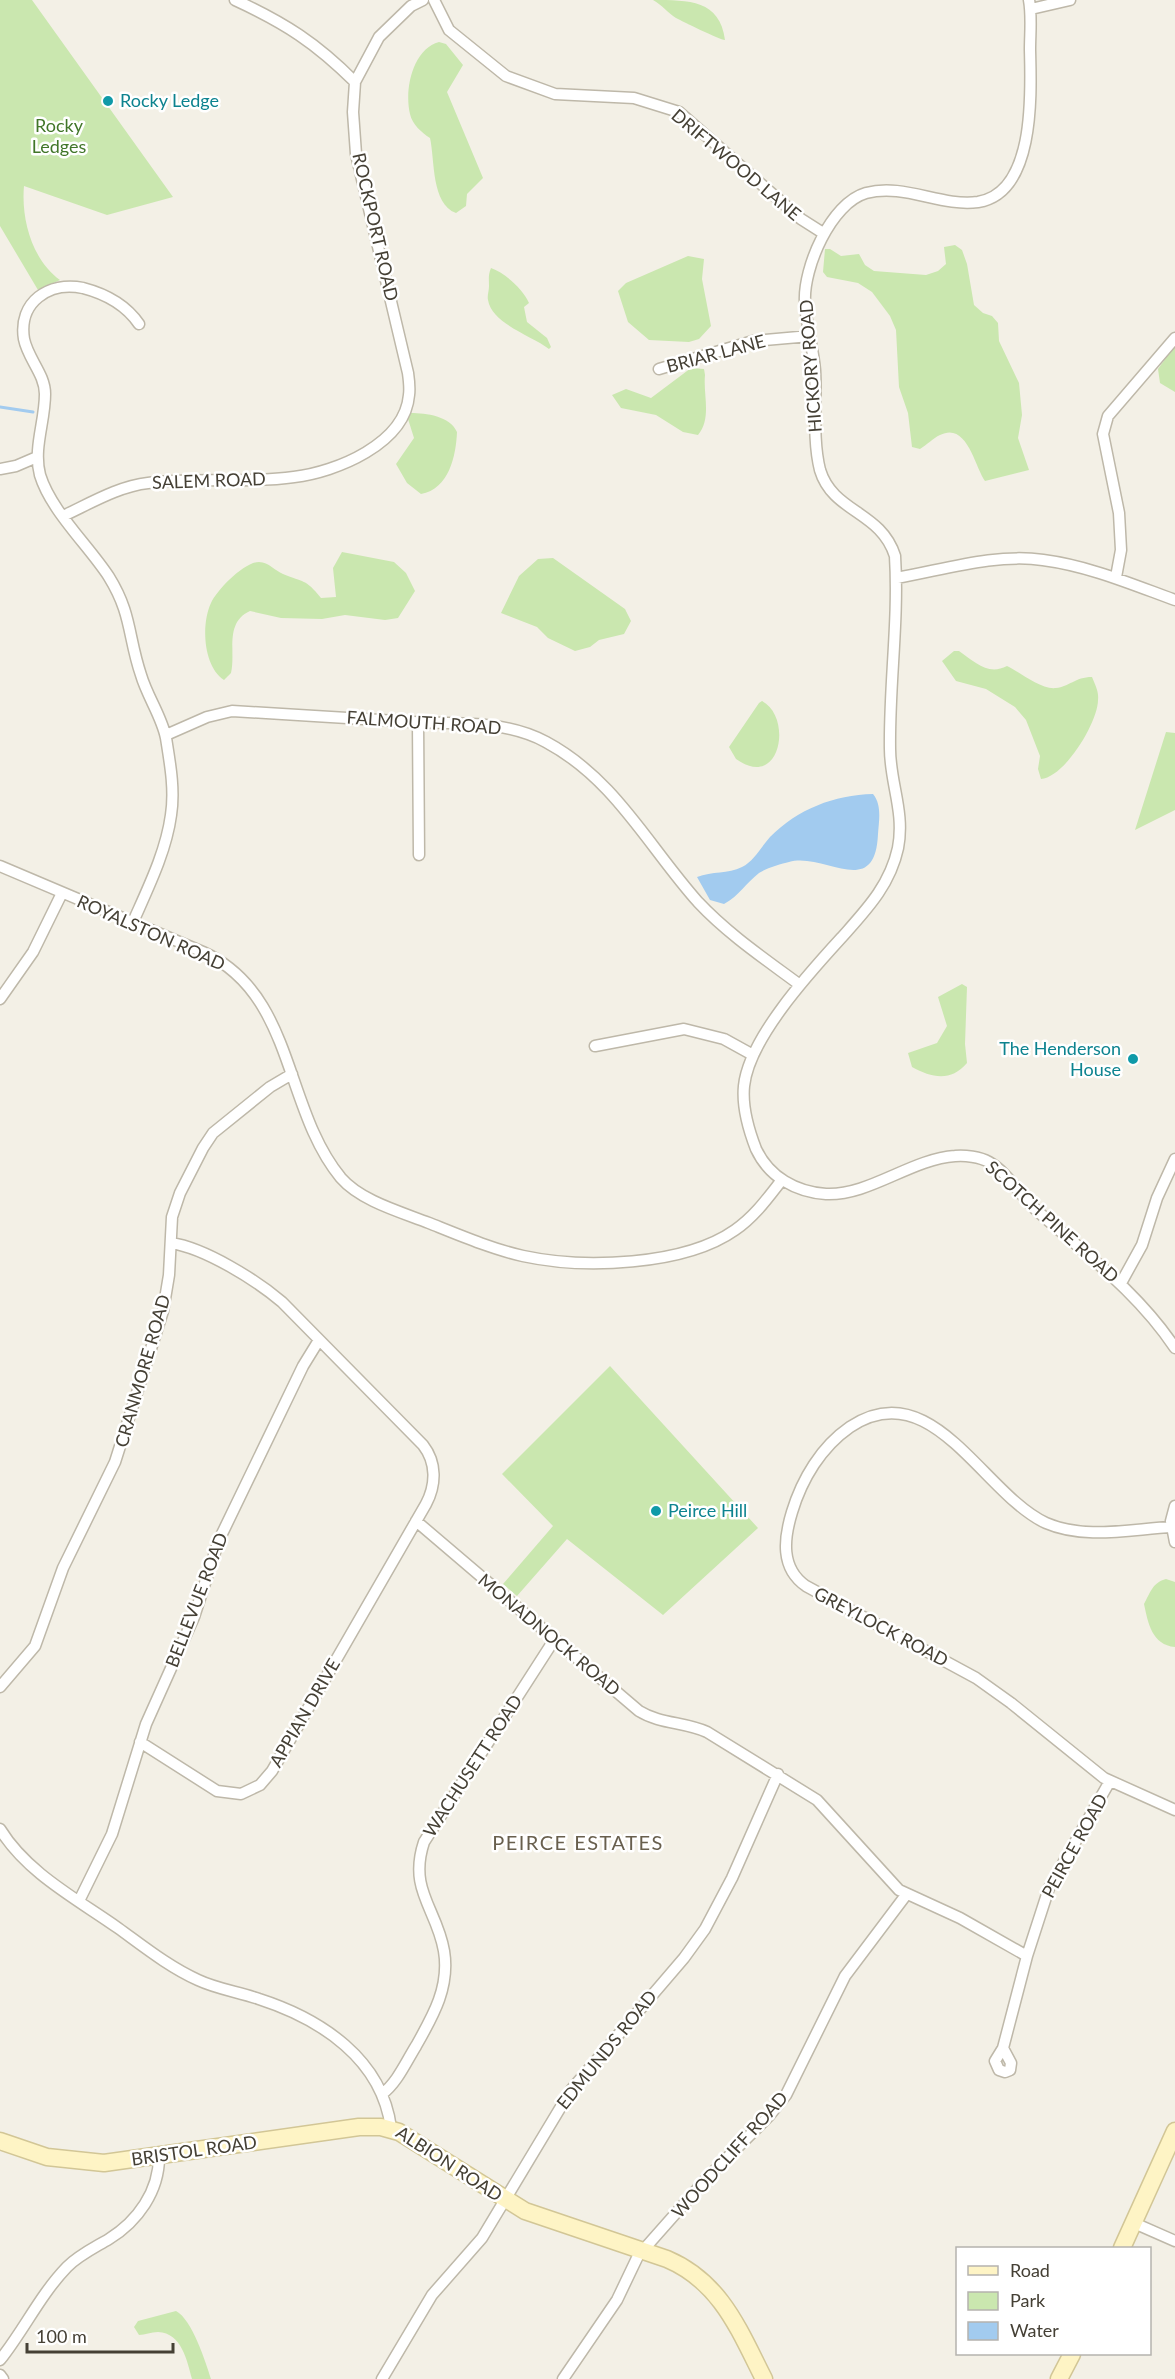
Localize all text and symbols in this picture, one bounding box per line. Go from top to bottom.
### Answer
place label: Rocky Ledge [120,89,219,111]
marker: Rocky Ledge [101,94,115,108]
street label: DRIFTWOOD LANE [668,104,806,225]
park label: Rocky Ledges [32,114,87,157]
street label: ROCKPORT ROAD [348,151,404,303]
street label: HICKORY ROAD [794,299,826,433]
street label: BRIAR LANE [664,329,768,377]
street label: SALEM ROAD [152,467,266,493]
street label: FALMOUTH ROAD [346,706,502,738]
street label: ROYALSTON ROAD [74,890,229,975]
place label: The Henderson House [999,1037,1121,1080]
marker: The Henderson House [1126,1052,1140,1066]
street label: SCOTCH PINE ROAD [982,1156,1124,1287]
street label: CRANMORE ROAD [110,1292,174,1450]
place label: Peirce Hill [668,1499,747,1521]
marker: Peirce Hill [649,1504,663,1518]
street label: BELLEVUE ROAD [160,1529,232,1670]
street label: MONADNOCK ROAD [474,1568,625,1700]
street label: GREYLOCK ROAD [811,1581,952,1671]
street label: APPIAN DRIVE [264,1654,344,1771]
street label: WACHUSETT ROAD [418,1690,526,1841]
street label: PEIRCE ROAD [1036,1790,1112,1901]
district label: PEIRCE ESTATES [492,1830,664,1854]
street label: EDMUNDS ROAD [551,1985,661,2113]
street label: WOODCLIFF ROAD [667,2086,792,2222]
street label: ALBION ROAD [392,2121,507,2206]
street label: BRISTOL ROAD [130,2130,258,2170]
legend [956,2247,1151,2355]
text: Road [1010,2259,1050,2281]
text: Park [1010,2289,1046,2311]
scale bar [27,2316,172,2354]
text: Water [1010,2319,1059,2341]
text: 100 m [36,2325,87,2347]

